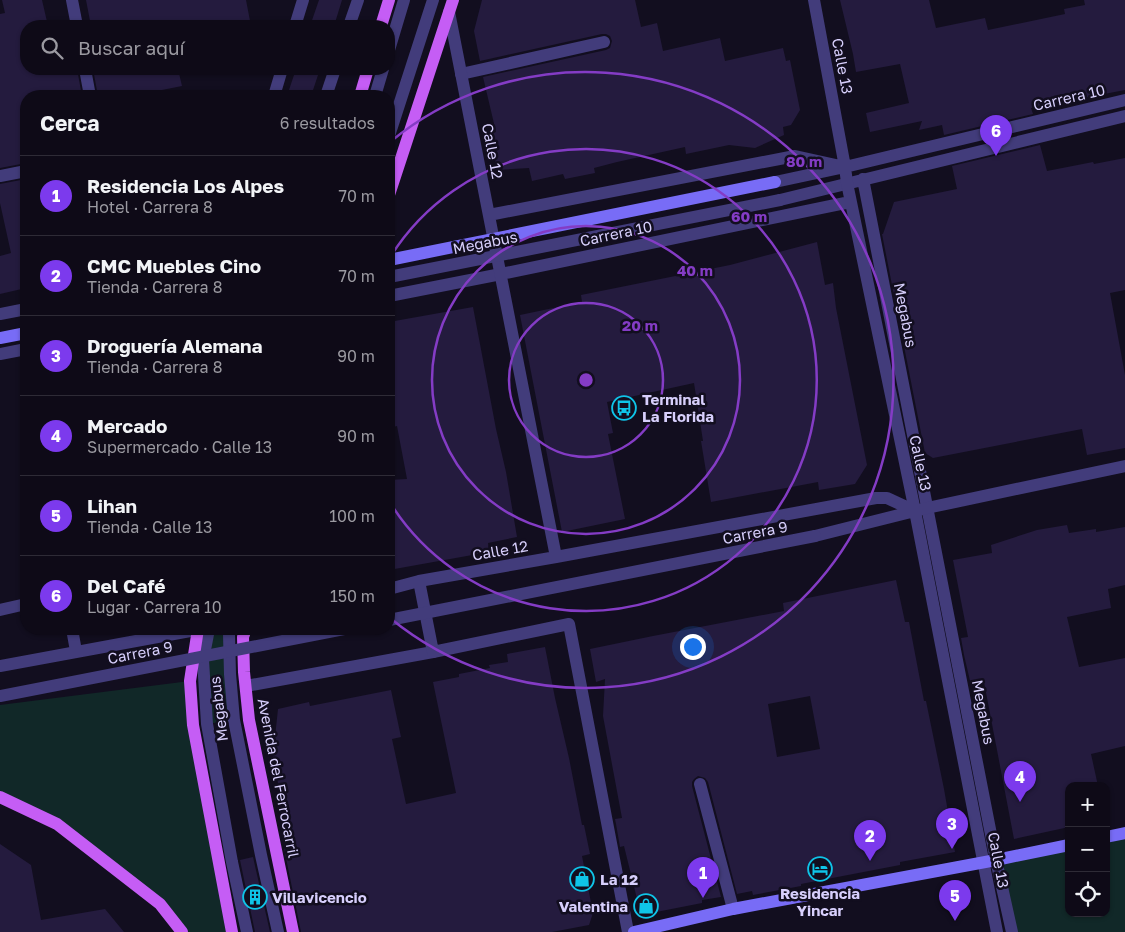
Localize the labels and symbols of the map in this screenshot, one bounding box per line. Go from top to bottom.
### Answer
street label: Calle 13 [829,36,857,96]
street label: Carrera 10 [1031,80,1107,114]
pin: 6 [980,115,1012,156]
street label: Calle 12 [479,122,507,180]
text: 80 m [786,152,822,170]
text: 60 m [731,207,767,225]
street label: Carrera 10 [578,217,654,249]
street label: Megabus [451,227,519,257]
text: 40 m [677,261,713,279]
street label: Megabus [891,281,921,349]
text: 20 m [622,316,658,334]
centre of rings [577,371,595,389]
place label: Terminal La Florida [642,390,714,425]
bus stop icon: Terminal La Florida [611,395,637,421]
street label: Calle 13 [906,433,936,493]
street label: Carrera 9 [721,517,789,547]
street label: Calle 12 [471,536,529,564]
your location [680,634,706,660]
street label: Carrera 9 [106,637,174,667]
street label: Megabus [205,675,231,743]
street label: Megabus [969,678,999,746]
street label: Avenida del Ferrocarril [255,697,303,860]
pin: 4 [1004,761,1036,802]
pin: 3 [936,808,968,849]
pin: 2 [854,820,886,861]
street label: Calle 13 [985,830,1013,890]
hotel icon: Residencia Yincar [807,856,833,882]
pin: 1 [687,857,719,898]
shop icon: La 12 [569,866,595,892]
place label: La 12 [600,870,638,888]
pin: 5 [939,880,971,921]
building icon: Villavicencio [242,884,268,910]
place label: Residencia Yincar [780,884,860,919]
place label: Villavicencio [272,888,367,906]
shop icon: Valentina [633,893,659,919]
place label: Valentina [559,897,628,915]

